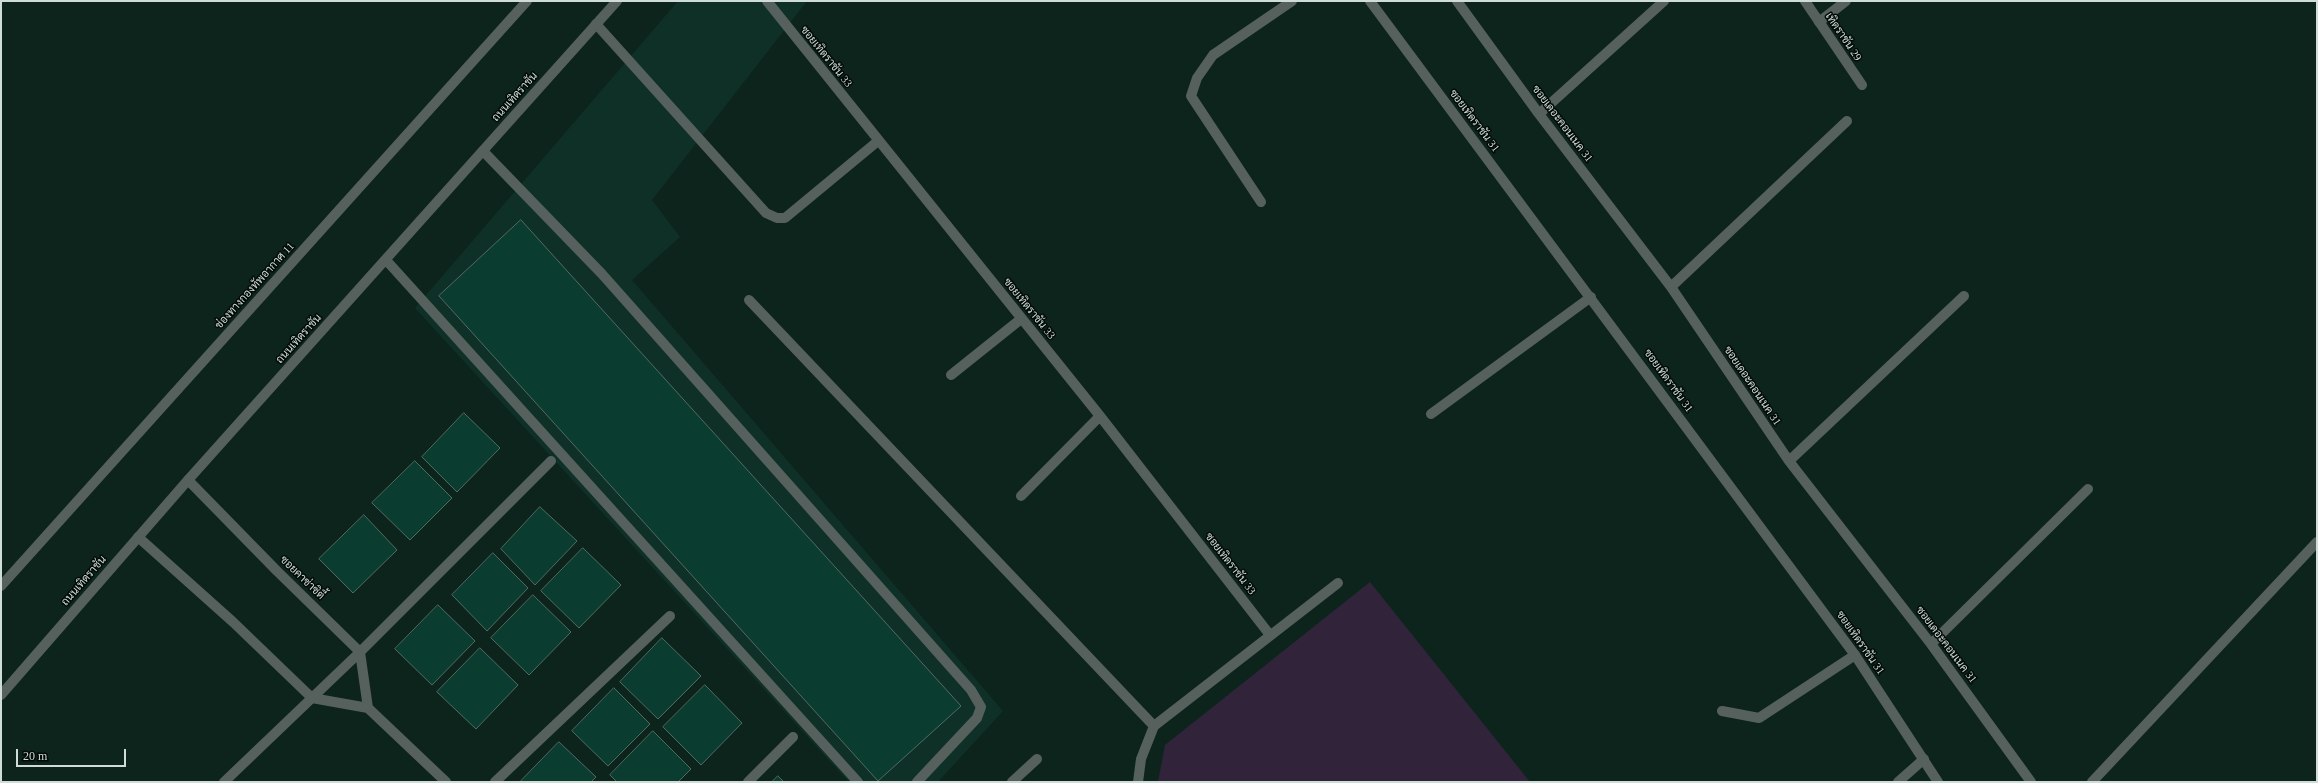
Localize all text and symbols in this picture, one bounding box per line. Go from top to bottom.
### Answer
street label: เทิดราชัน 29 [1822,10,1864,64]
street label: ซอยเทิดราชัน 33 [797,24,855,90]
street label: ถนนเทิดราชัน [489,70,541,124]
street label: ซอยเดอะคอนเนค 31 [1529,83,1595,165]
street label: ซอยเทิดราชัน 31 [1446,87,1502,155]
street label: ช่องทางกองทัพอากาศ 11 [213,240,297,332]
street label: ซอยเทิดราชัน 33 [1000,276,1058,342]
street label: ถนนเทิดราชัน [273,312,325,366]
street label: ซอยเดอะคอนเนค 31 [1721,344,1783,428]
street label: ซอยเทิดราชัน 31 [1641,347,1695,415]
street label: ซอยเทิดราชัน 33 [1202,530,1258,598]
street label: ถนนเทิดราชัน [59,553,109,609]
street label: ซอยคาซ่าซิตี้ [277,553,327,603]
street label: ซอยเดอะคอนเนค 31 [1913,604,1979,686]
street label: ซอยเทิดราชัน 31 [1833,609,1887,677]
scale bar [18,741,128,767]
text: 20 m [23,749,47,763]

